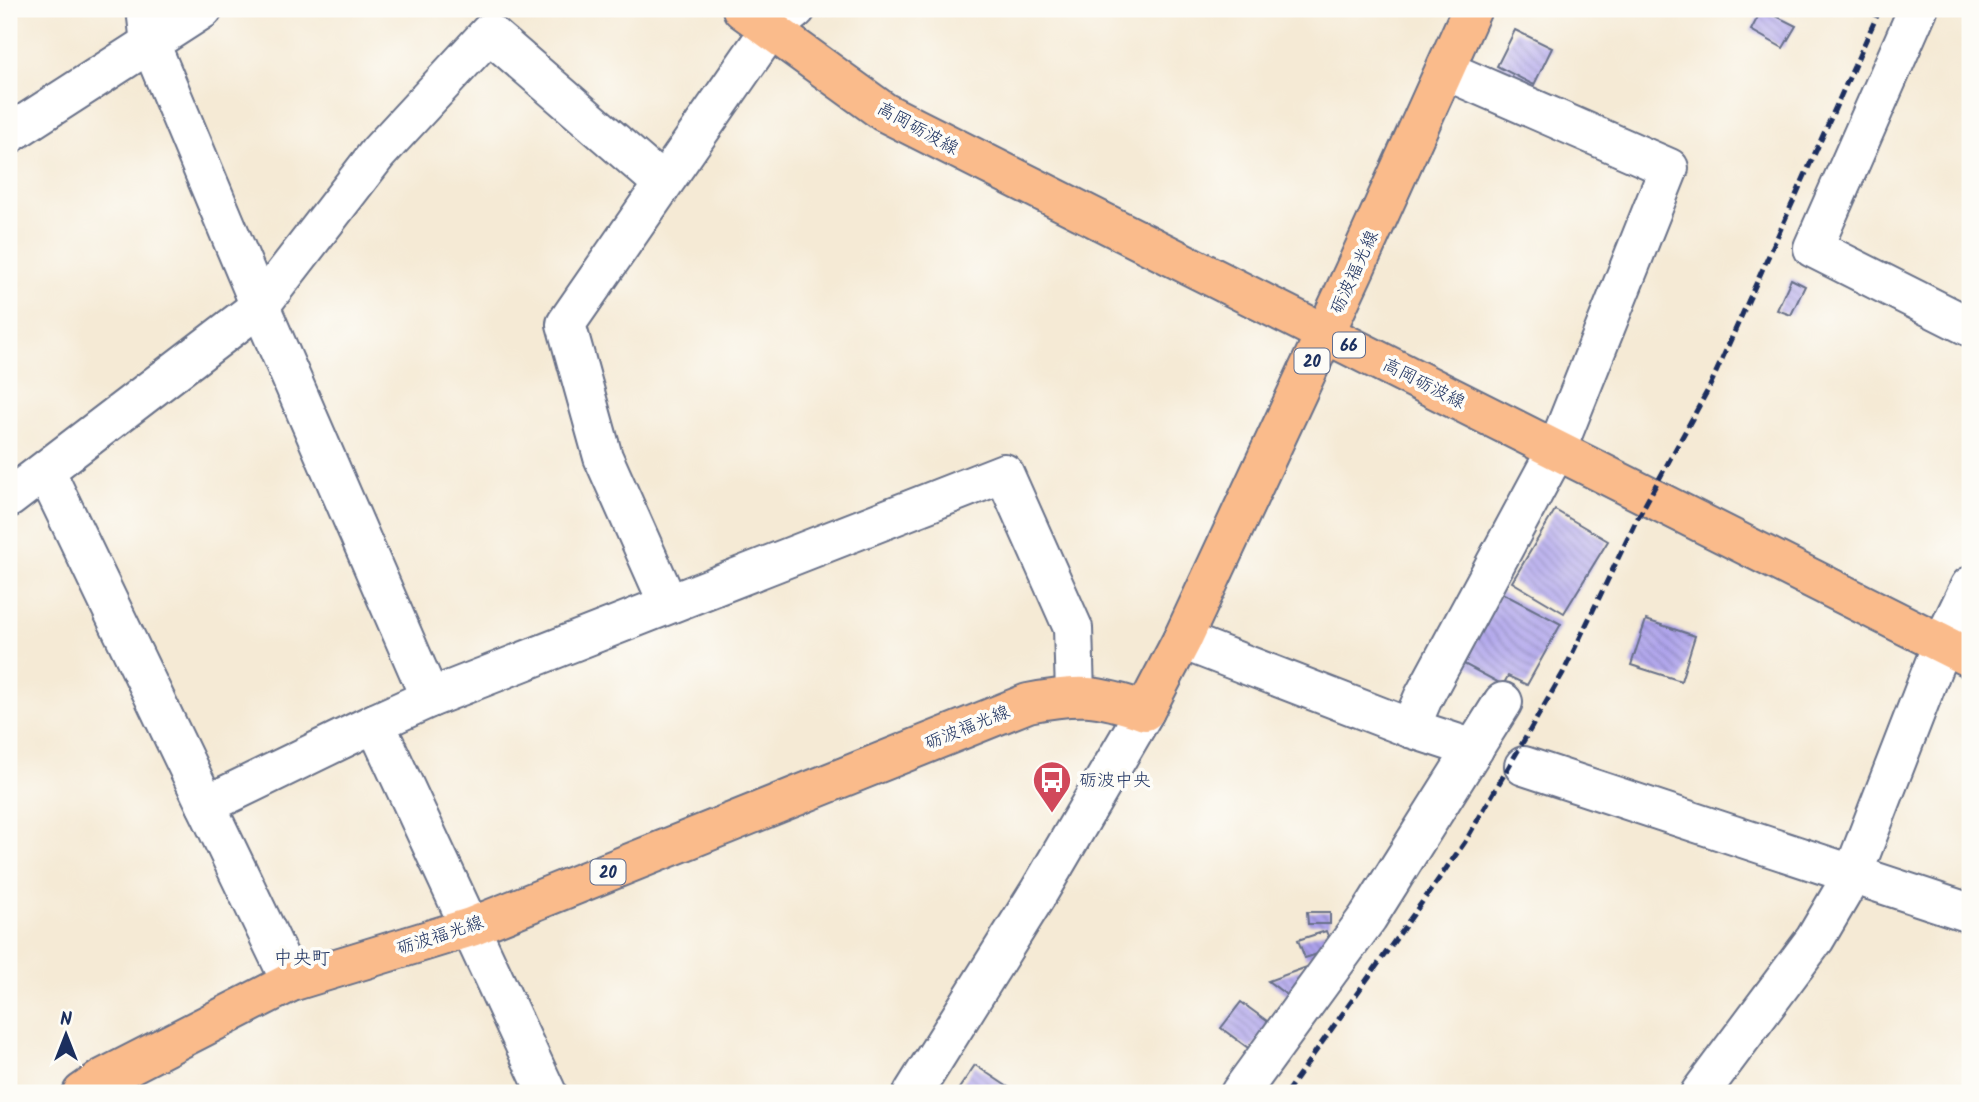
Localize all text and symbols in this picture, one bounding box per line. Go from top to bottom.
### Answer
street label: 高岡砺波線 [871,95,964,164]
street label: 砺波福光線 [1323,226,1388,320]
road number: 66 [1333,332,1365,358]
road number: 20 [1294,348,1330,374]
street label: 高岡砺波線 [1377,351,1470,418]
street label: 砺波福光線 [920,698,1015,759]
bus stop icon: 砺波中央 [1031,759,1073,814]
place label: 砺波中央 [1079,767,1151,796]
road number: 20 [590,860,626,884]
street label: 砺波福光線 [393,909,488,964]
district label: 中央町 [273,944,331,974]
north arrow [32,1000,102,1070]
text: N [60,1005,72,1035]

